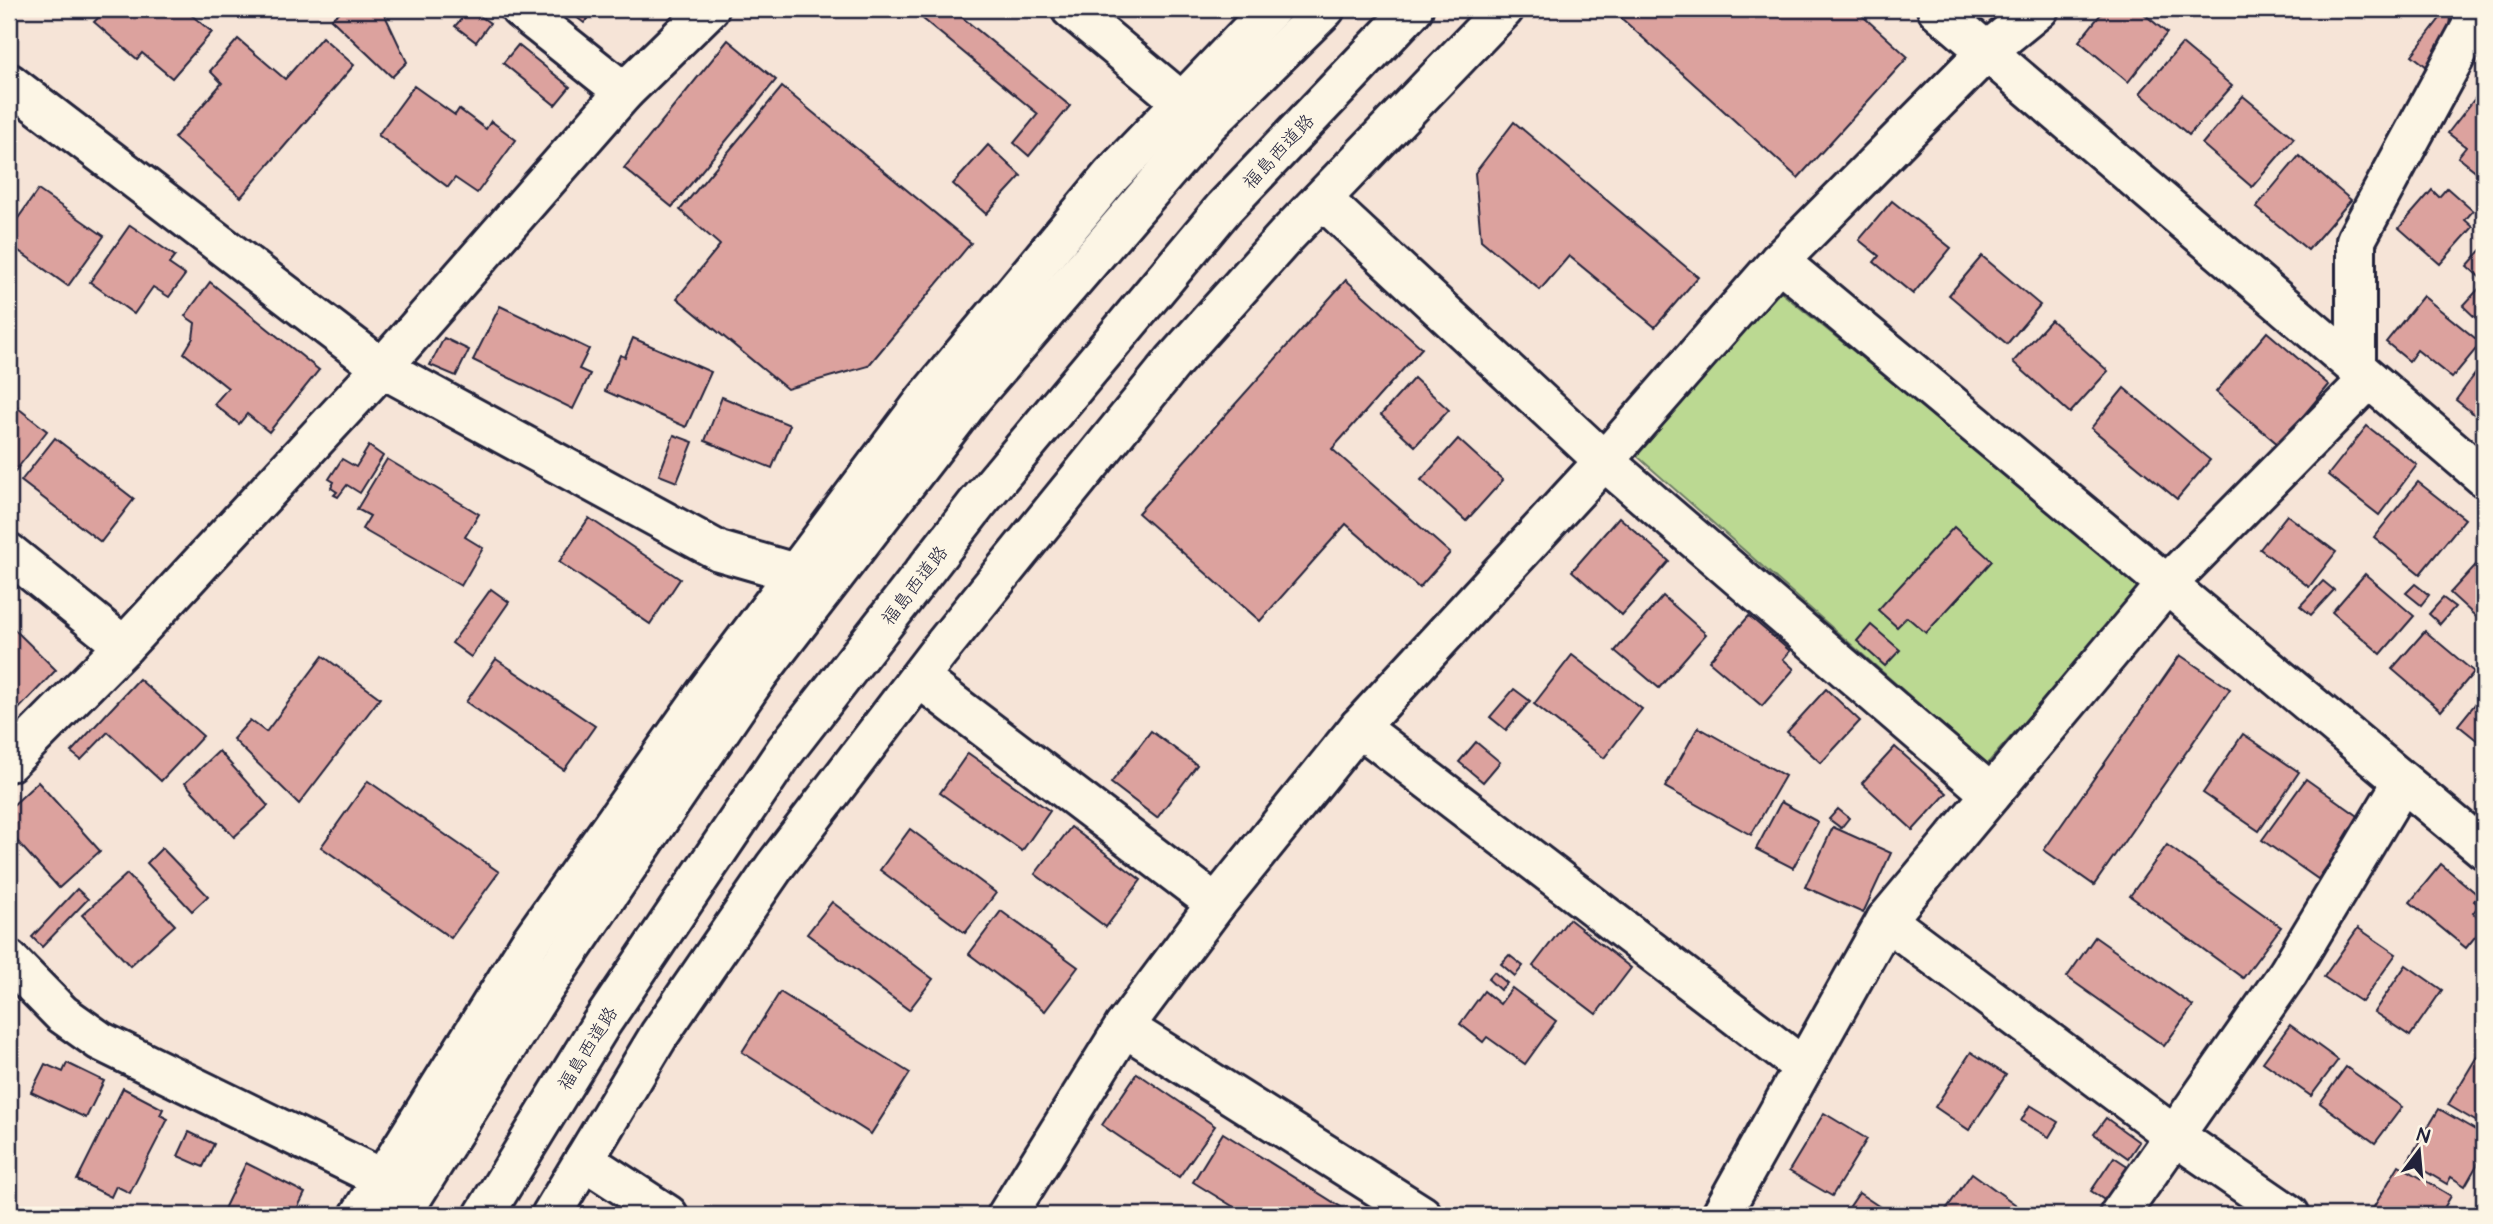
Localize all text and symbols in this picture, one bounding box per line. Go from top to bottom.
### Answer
street label: 福島西道路 [1237,108,1321,196]
street label: 福島西道路 [875,540,955,632]
street label: 福島西道路 [552,1001,625,1096]
north arrow [2384,1116,2454,1186]
text: N [2414,1121,2433,1151]

